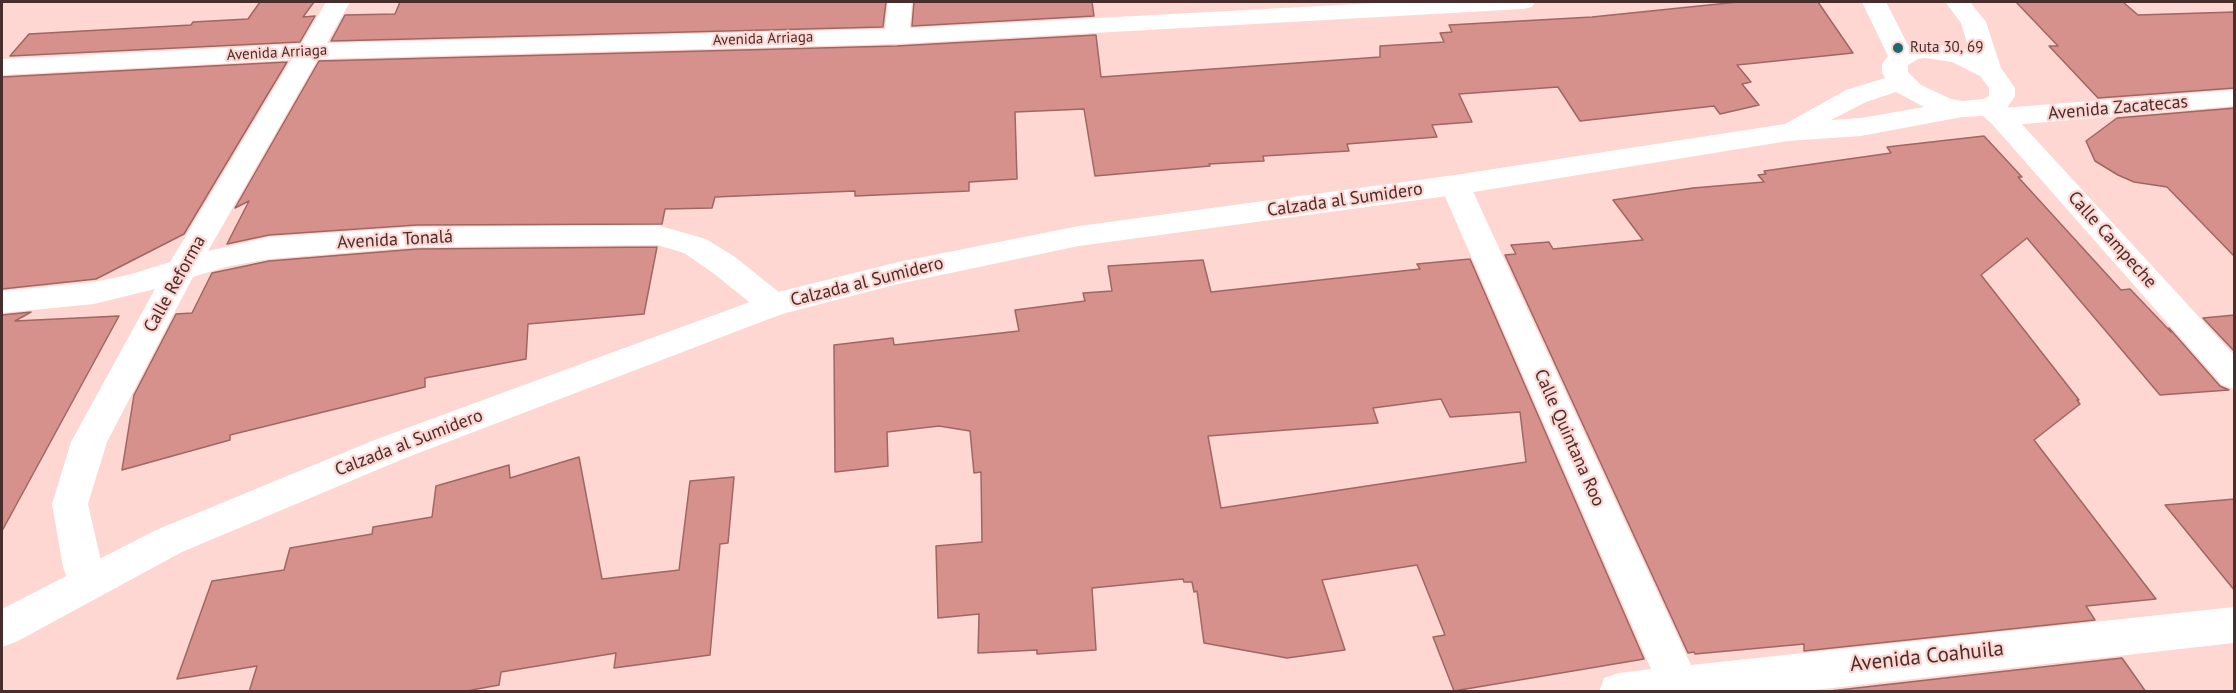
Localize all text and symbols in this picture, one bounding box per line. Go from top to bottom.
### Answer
street label: Avenida Arriaga [712,28,814,50]
place label: Ruta 30, 69 [1910,39,1983,57]
street label: Avenida Arriaga [226,41,328,65]
marker: Ruta 30, 69 [1891,41,1905,55]
street label: Avenida Zacatecas [2047,91,2189,125]
street label: Calzada al Sumidero [1266,178,1424,222]
street label: Calle Campeche [2063,187,2161,293]
street label: Avenida Tonalá [337,226,453,254]
street label: Calle Reforma [140,232,210,336]
street label: Calzada al Sumidero [788,253,946,311]
street label: Calle Quintana Roo [1529,366,1609,510]
street label: Calzada al Sumidero [332,405,486,481]
street label: Avenida Coahuila [1849,636,2005,678]

